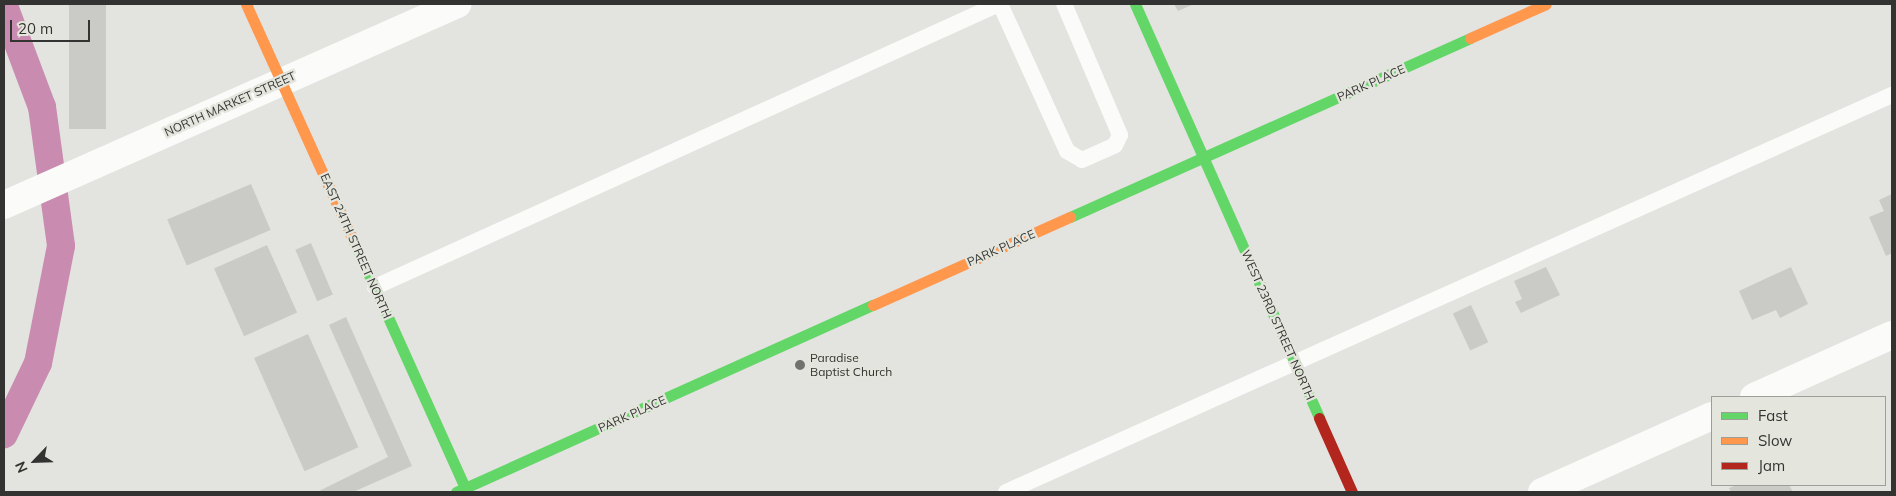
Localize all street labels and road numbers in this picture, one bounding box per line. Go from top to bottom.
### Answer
street label: PARK PLACE [1335,62,1407,104]
street label: NORTH MARKET STREET [162,68,298,140]
street label: EAST 24TH STREET NORTH [317,171,395,321]
street label: PARK PLACE [965,227,1037,269]
street label: WEST 23RD STREET NORTH [1238,248,1318,402]
street label: PARK PLACE [596,393,668,435]

